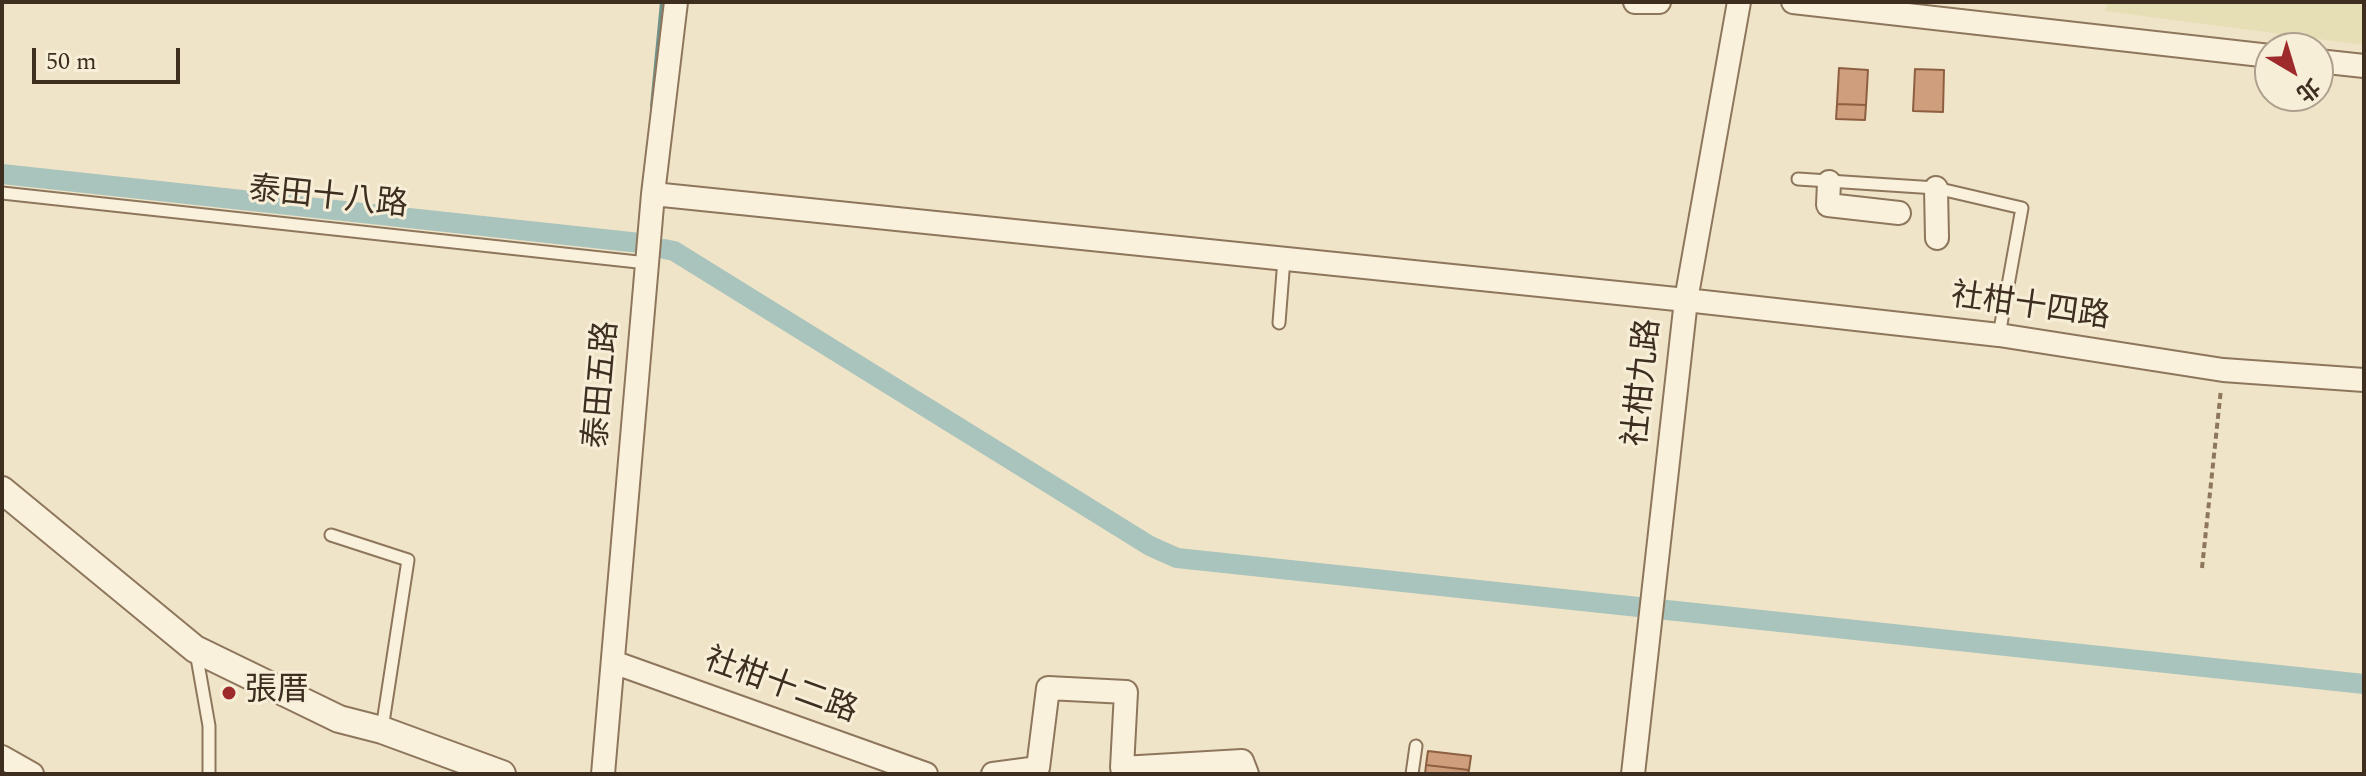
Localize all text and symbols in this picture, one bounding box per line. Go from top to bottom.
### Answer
scale bar [36,32,184,82]
north arrow [2254,32,2334,112]
text: 50 m [46,44,97,80]
text: 北 [2289,70,2327,110]
street label: 泰田十八路 [246,173,410,227]
street label: 社柑十四路 [1948,279,2112,339]
street label: 社柑九路 [1619,317,1671,449]
street label: 泰田五路 [579,320,629,450]
street label: 社柑十二路 [698,643,862,733]
place label: 張厝 [245,674,309,712]
marker: 張厝 [220,684,238,702]

